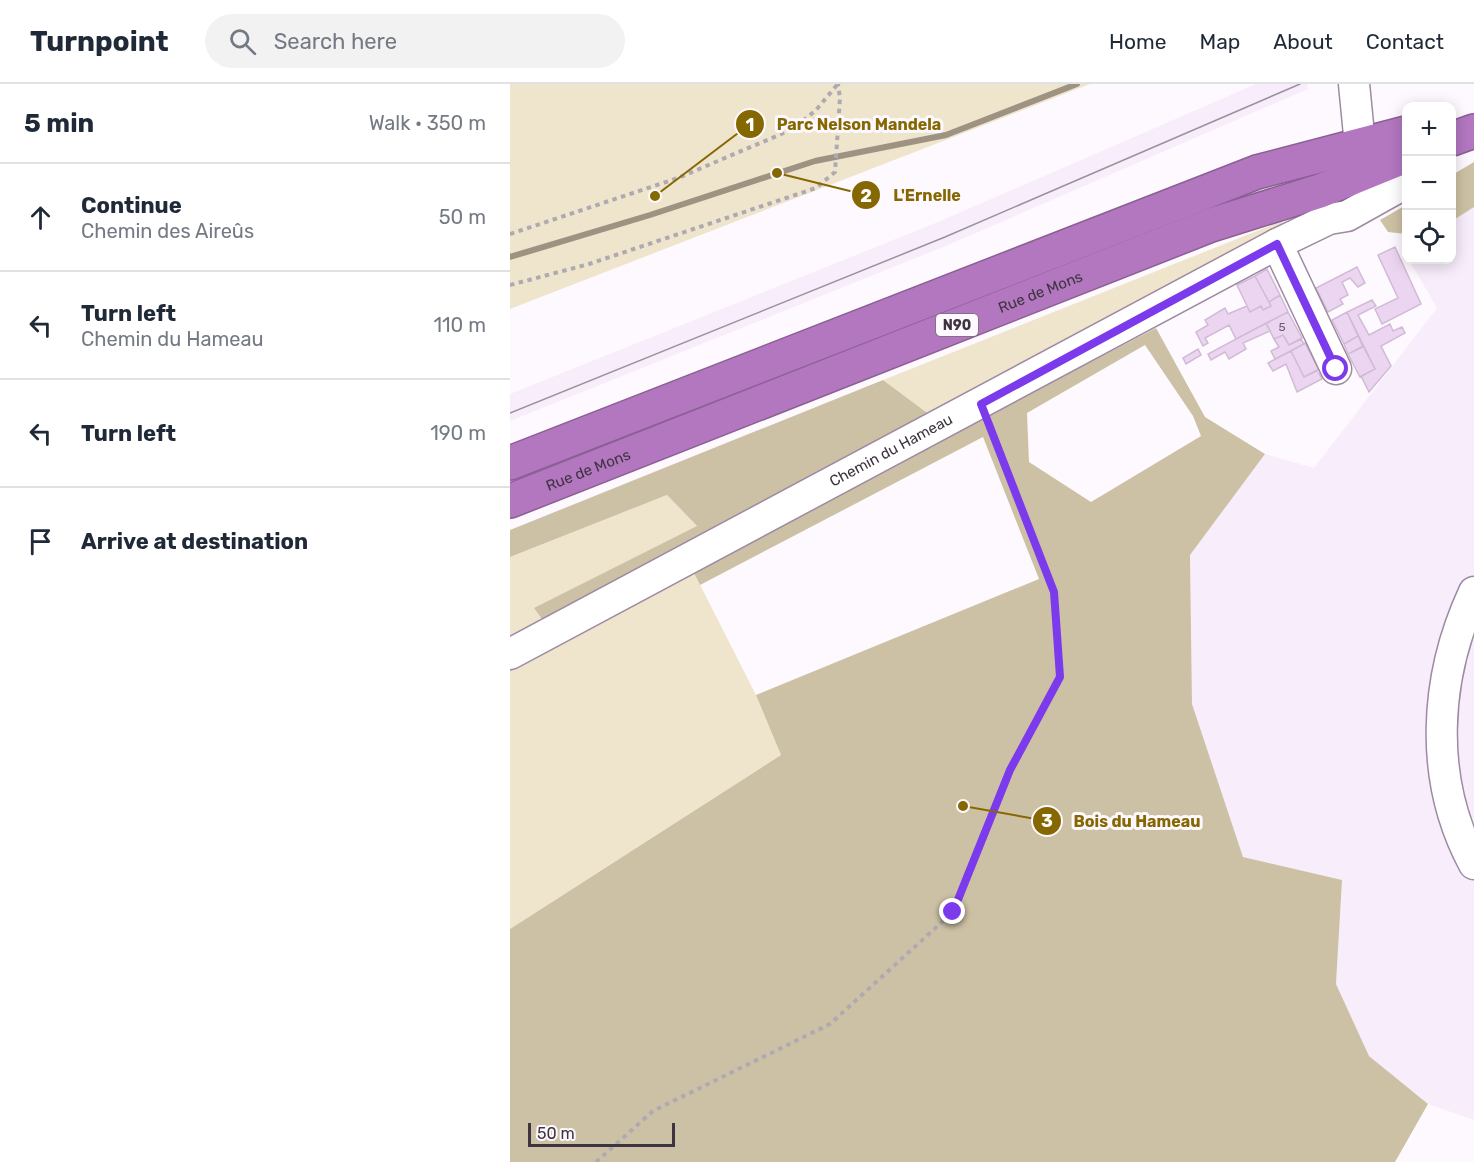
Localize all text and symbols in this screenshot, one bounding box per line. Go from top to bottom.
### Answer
search box [205,14,625,68]
text: Turnpoint [30,25,169,58]
icon: search [226,25,259,58]
text: Search here [274,28,397,55]
text: Home [1109,29,1166,54]
text: Map [1199,29,1240,54]
text: About [1273,29,1333,54]
text: Contact [1366,29,1444,54]
map controls [1402,102,1456,264]
button: + [1402,102,1456,156]
callout: Parc Nelson Mandela [735,107,954,141]
text: 5 min [24,108,94,139]
text: Walk · 350 m [369,111,486,135]
text: 1 [746,114,754,136]
text: Parc Nelson Mandela [777,115,941,134]
button: − [1402,156,1456,210]
callout: L'Ernelle [851,178,973,212]
text: 2 [860,185,872,207]
text: L'Ernelle [893,186,961,205]
text: Continue [81,192,182,219]
icon: ahead [24,201,57,234]
text: 50 m [439,205,486,229]
button: locate [1402,210,1456,264]
text: Chemin des Aireûs [81,219,254,243]
street label: Rue de Mons [996,267,1086,317]
text: Turn left [81,300,176,327]
icon: left [24,309,57,342]
text: 110 m [434,313,486,337]
road number: N90 [936,314,978,336]
house number: 5 [1278,320,1286,334]
text: Chemin du Hameau [81,327,264,351]
route start [1322,355,1348,381]
street label: Chemin du Hameau [826,410,956,491]
icon: left [24,417,57,450]
text: Turn left [81,420,176,447]
text: 190 m [430,421,486,445]
street label: Rue de Mons [543,445,633,495]
icon: arrive [24,525,57,558]
text: Arrive at destination [81,528,308,555]
callout: Bois du Hameau [1032,804,1212,838]
text: 3 [1041,810,1053,832]
text: Bois du Hameau [1074,812,1200,831]
route end [939,898,965,924]
scale bar [528,1120,675,1148]
text: 50 m [537,1124,575,1143]

